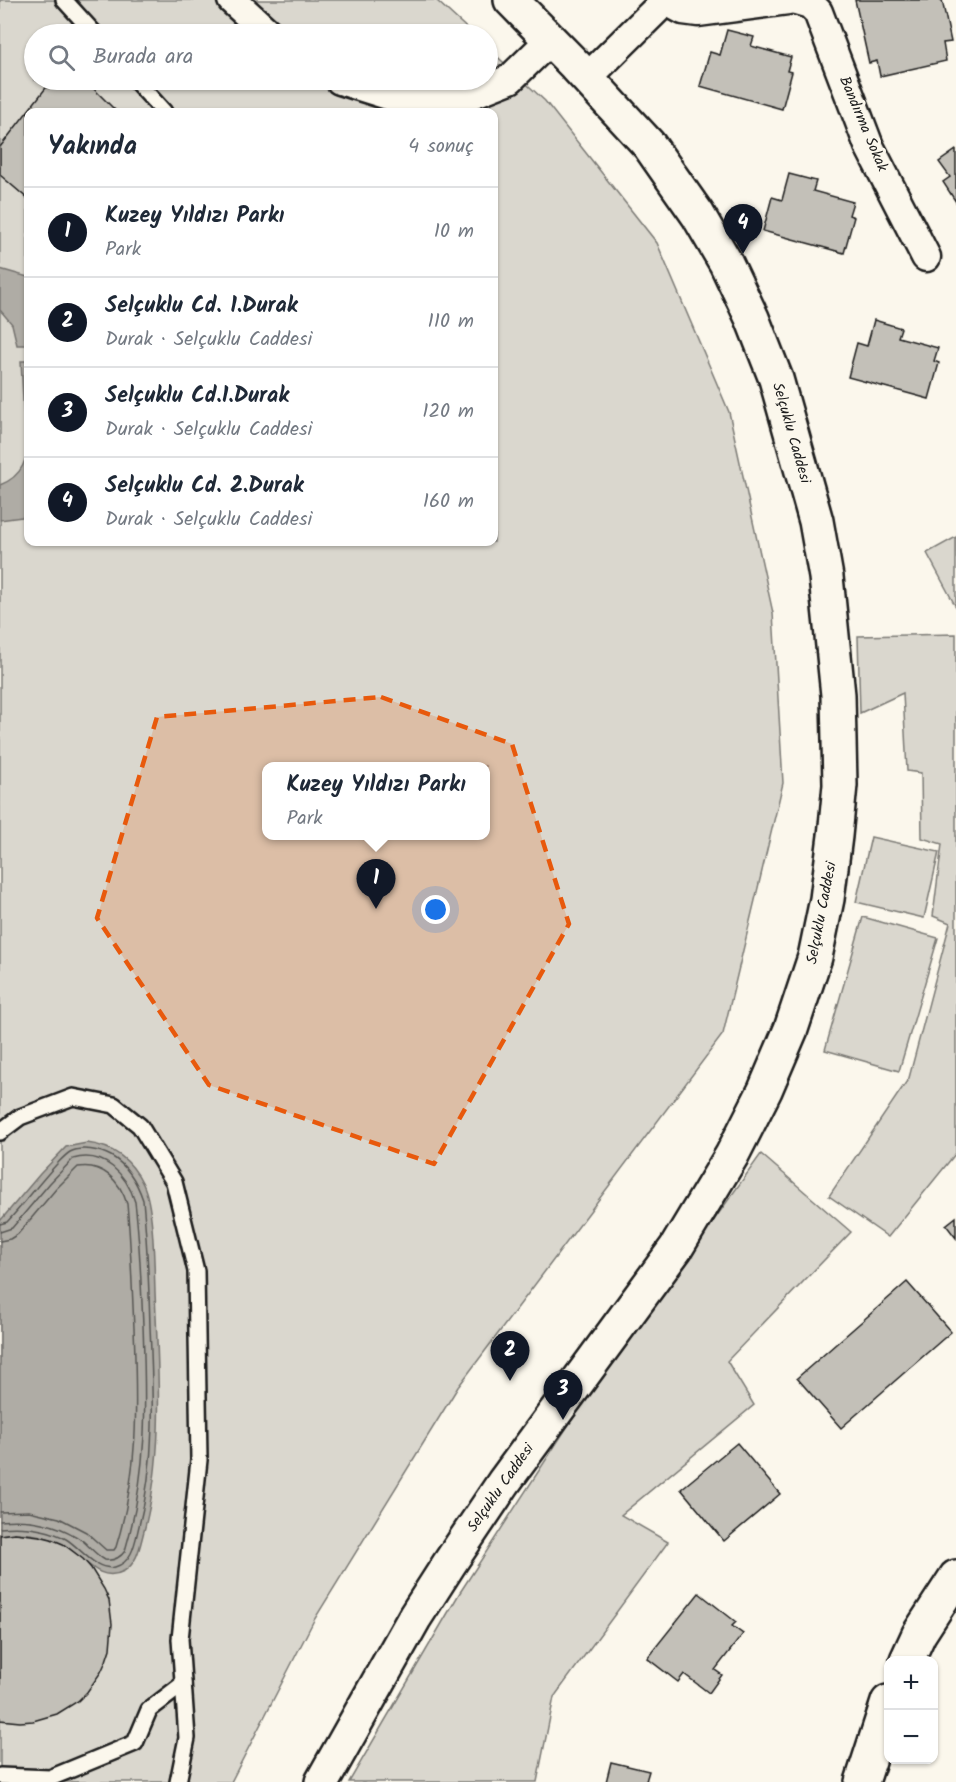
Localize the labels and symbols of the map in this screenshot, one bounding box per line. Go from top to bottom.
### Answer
street label: Bandırma Sokak [832,72,894,176]
pin: 4 [724,204,762,254]
street label: Selçuklu Caddesi [765,380,817,488]
street label: Selçuklu Caddesi [800,858,844,966]
pin: 1 [356,860,395,909]
your location [421,895,450,924]
pin: 2 [490,1332,530,1381]
pin: 3 [544,1370,582,1420]
street label: Selçuklu Caddesi [461,1437,541,1537]

